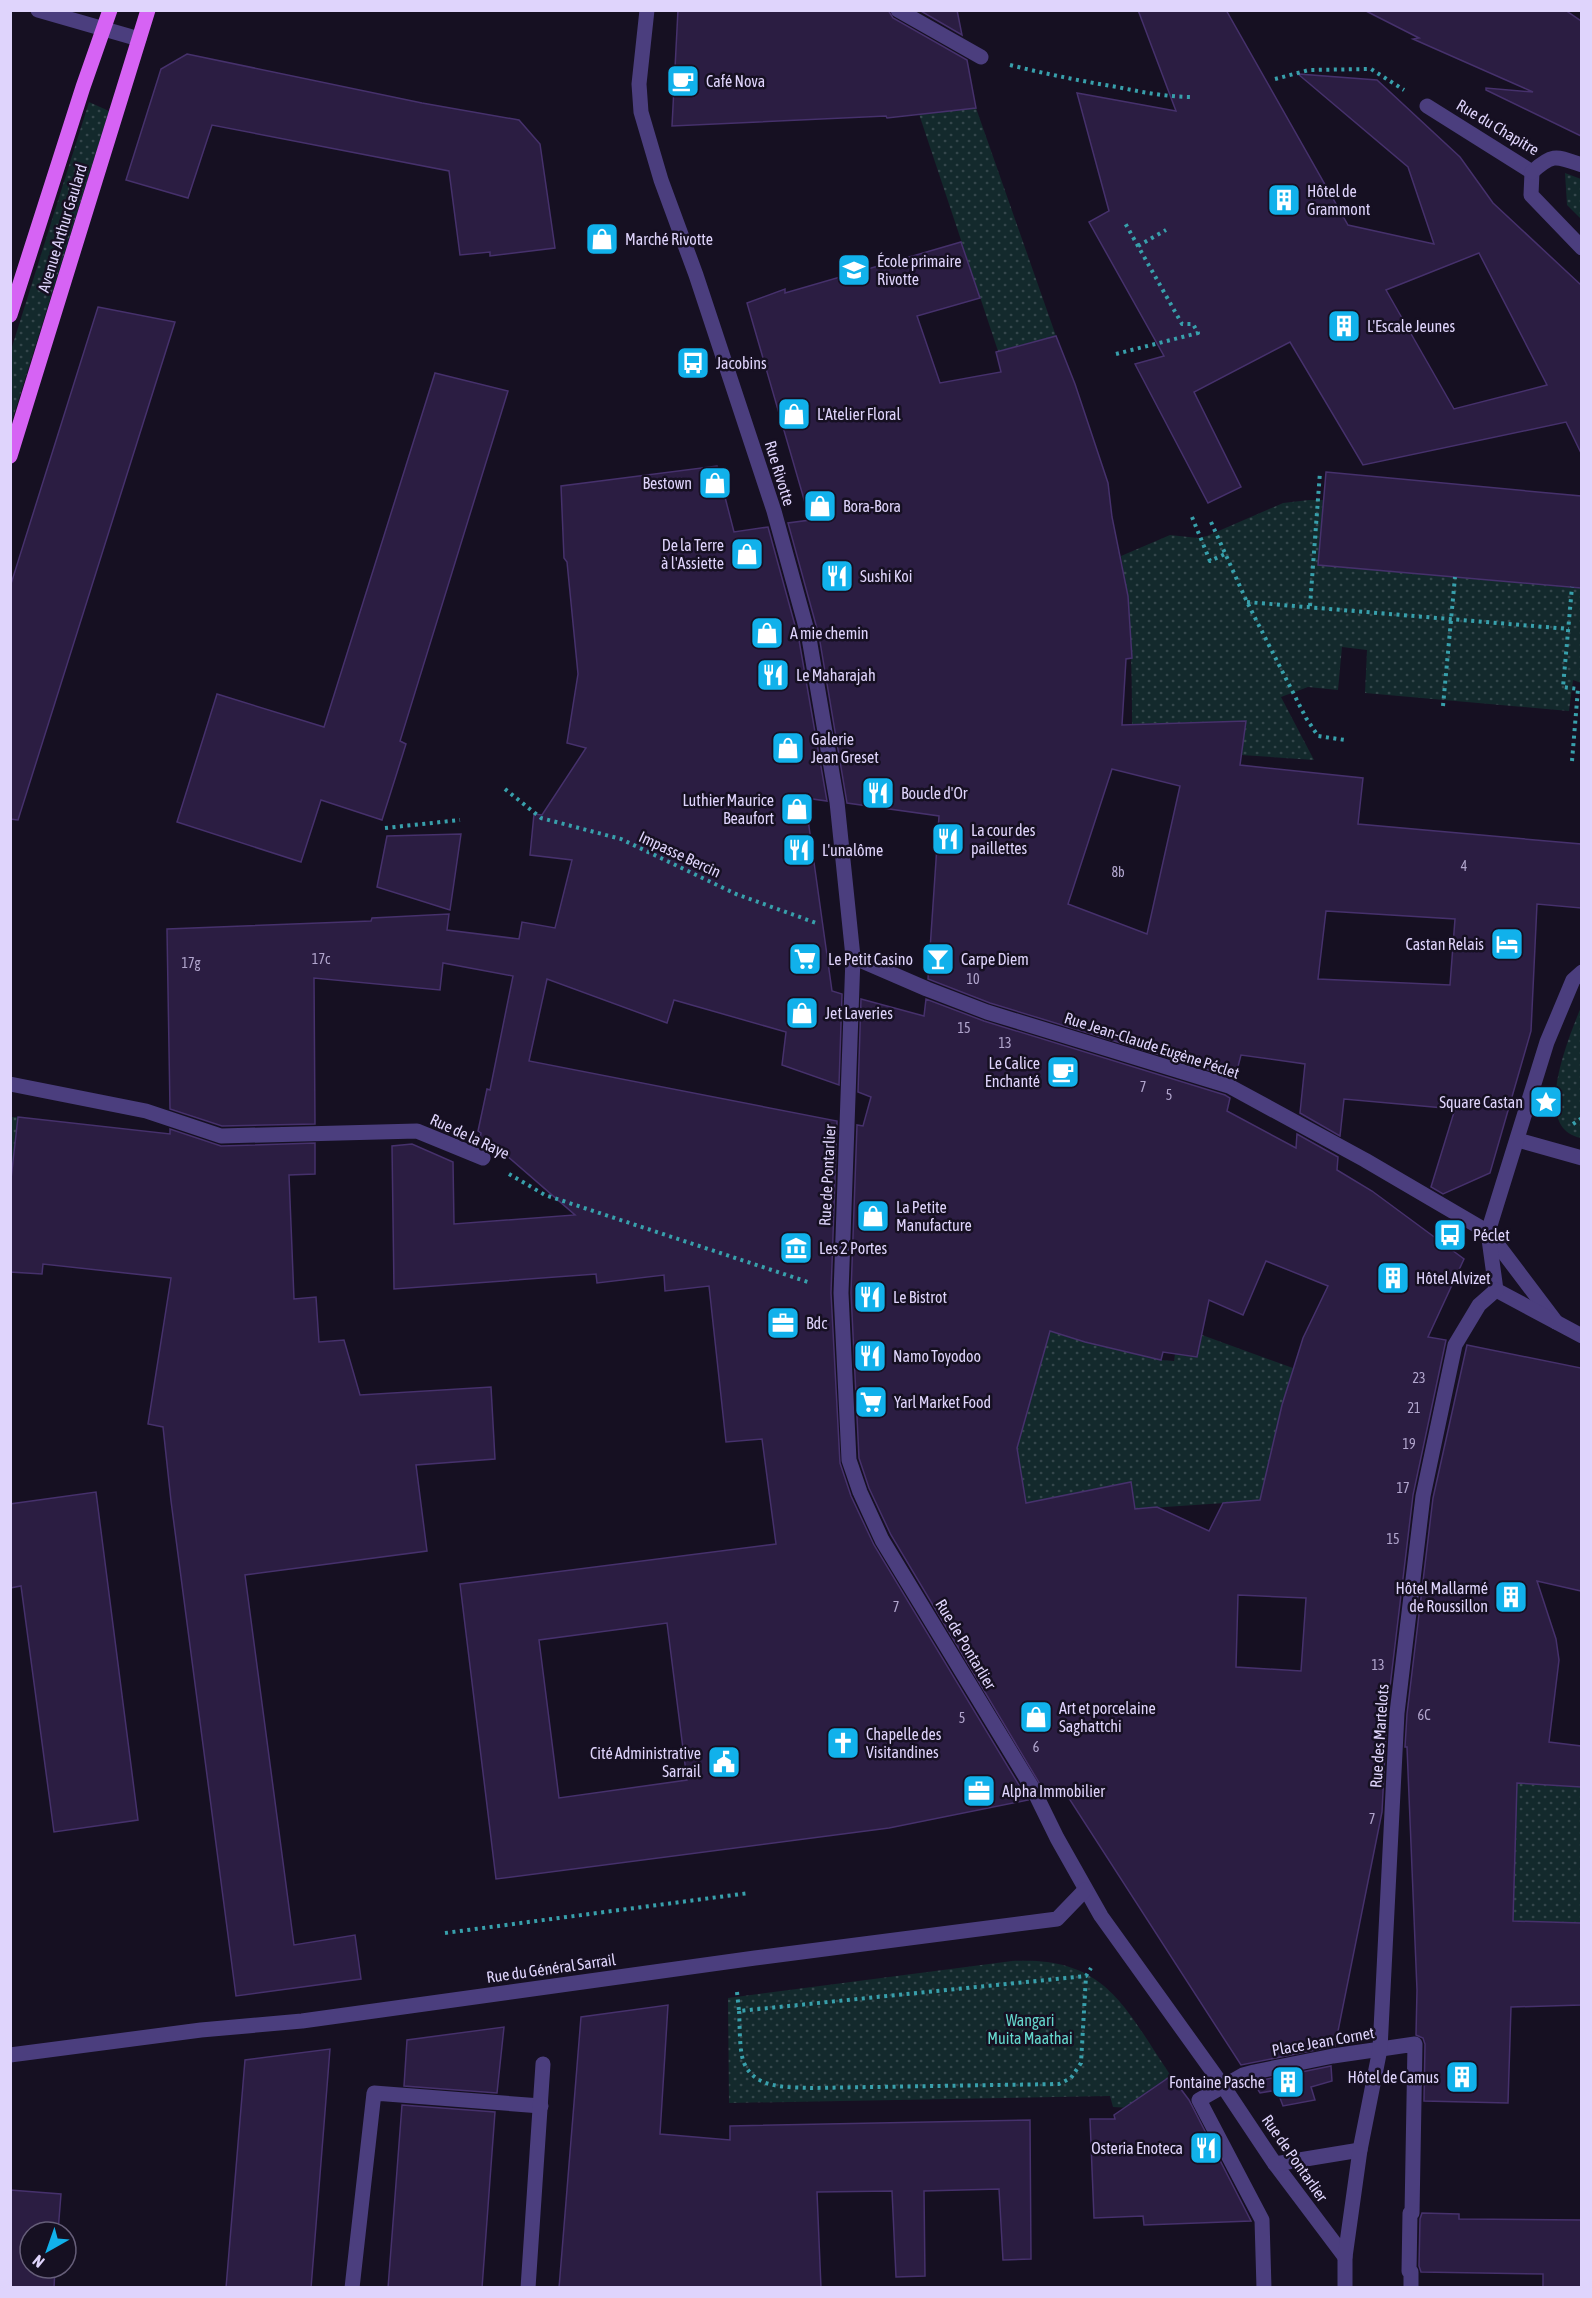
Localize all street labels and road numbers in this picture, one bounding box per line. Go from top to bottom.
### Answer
street label: Rue du Chapitre [1453,95,1542,160]
street label: Avenue Arthur Gaulard [34,162,90,294]
street label: Rue Rivotte [762,438,798,508]
street label: Impasse Bercin [636,827,724,882]
street label: Rue Jean-Claude Eugène Péclet [1062,1008,1242,1083]
street label: Rue de la Raye [427,1110,512,1163]
street label: Rue de Pontarlier [815,1123,839,1226]
street label: Rue de Pontarlier [932,1596,1000,1693]
street label: Rue des Martelots [1366,1683,1392,1789]
street label: Rue du Général Sarrail [485,1950,618,1986]
street label: Place Jean Cornet [1270,2023,1376,2059]
street label: Rue de Pontarlier [1258,2111,1332,2205]

